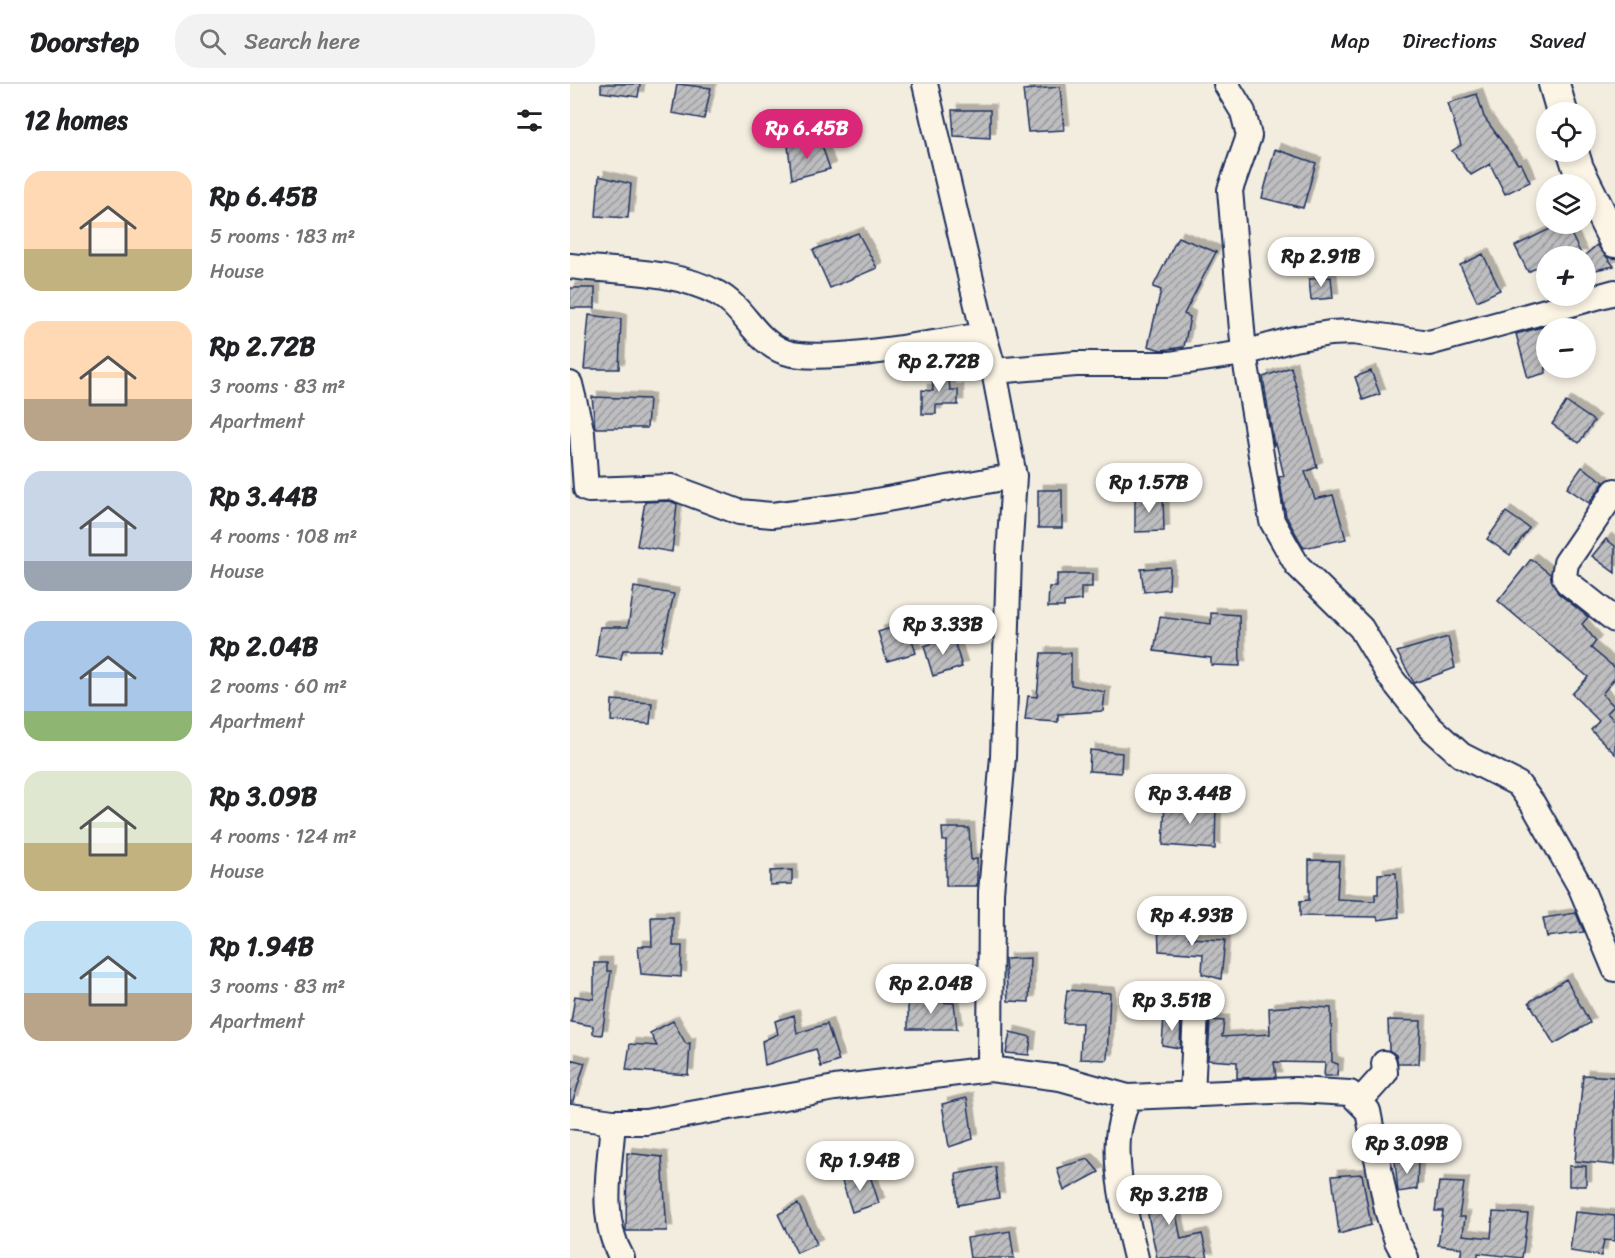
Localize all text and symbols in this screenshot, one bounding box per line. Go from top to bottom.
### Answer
search box [175,14,595,68]
text: Doorstep [30,17,139,66]
text: Search here [244,22,360,61]
text: Map [1331,22,1369,60]
text: Directions [1402,22,1497,60]
text: Saved [1530,22,1585,60]
icon: search [196,25,229,58]
text: 12 homes [24,97,128,143]
map controls [1536,102,1596,378]
button: locate [1536,102,1596,162]
icon: filters [513,104,546,137]
pin: Rp 6.45B [745,109,869,160]
text: Rp 6.45B [766,111,848,146]
text: Rp 6.45B [210,173,317,219]
button: layers [1536,174,1596,234]
icon: home [72,195,144,267]
text: 5 rooms · 183 m² [210,219,355,254]
pin: Rp 2.91B [1259,237,1383,288]
text: Rp 2.91B [1282,239,1360,274]
button: + [1536,246,1596,306]
text: House [210,254,264,289]
button: − [1536,318,1596,378]
text: Rp 2.72B [210,323,315,369]
pin: Rp 2.72B [877,342,1001,393]
text: Rp 2.72B [898,344,980,379]
icon: home [72,345,144,417]
text: 3 rooms · 83 m² [210,369,345,404]
text: Apartment [210,404,304,439]
pin: Rp 1.57B [1087,463,1211,514]
text: Rp 1.57B [1110,465,1188,500]
text: Rp 3.44B [210,473,317,519]
icon: home [72,495,144,567]
text: 4 rooms · 108 m² [210,519,357,554]
text: House [210,554,264,589]
pin: Rp 3.33B [881,605,1005,656]
text: Rp 3.33B [903,607,983,642]
text: Rp 2.04B [210,623,318,669]
icon: home [72,645,144,717]
text: 2 rooms · 60 m² [210,669,347,704]
text: Apartment [210,704,304,739]
text: Rp 3.09B [210,773,317,819]
pin: Rp 3.44B [1128,774,1252,825]
text: Rp 3.44B [1149,776,1231,811]
icon: home [72,795,144,867]
text: 4 rooms · 124 m² [210,819,357,854]
text: House [210,854,264,889]
pin: Rp 4.93B [1130,896,1254,947]
text: Rp 4.93B [1151,898,1233,933]
text: Rp 1.94B [210,923,314,969]
icon: home [72,945,144,1017]
pin: Rp 2.04B [869,964,993,1015]
text: Rp 2.04B [889,966,973,1001]
text: 3 rooms · 83 m² [210,969,345,1004]
pin: Rp 3.51B [1110,981,1234,1032]
text: Rp 3.51B [1133,983,1211,1018]
text: Apartment [210,1004,304,1039]
pin: Rp 3.09B [1345,1124,1469,1175]
text: Rp 3.09B [1366,1126,1448,1161]
pin: Rp 1.94B [798,1141,922,1192]
text: Rp 1.94B [820,1143,900,1178]
pin: Rp 3.21B [1107,1175,1231,1226]
text: Rp 3.21B [1130,1177,1208,1212]

